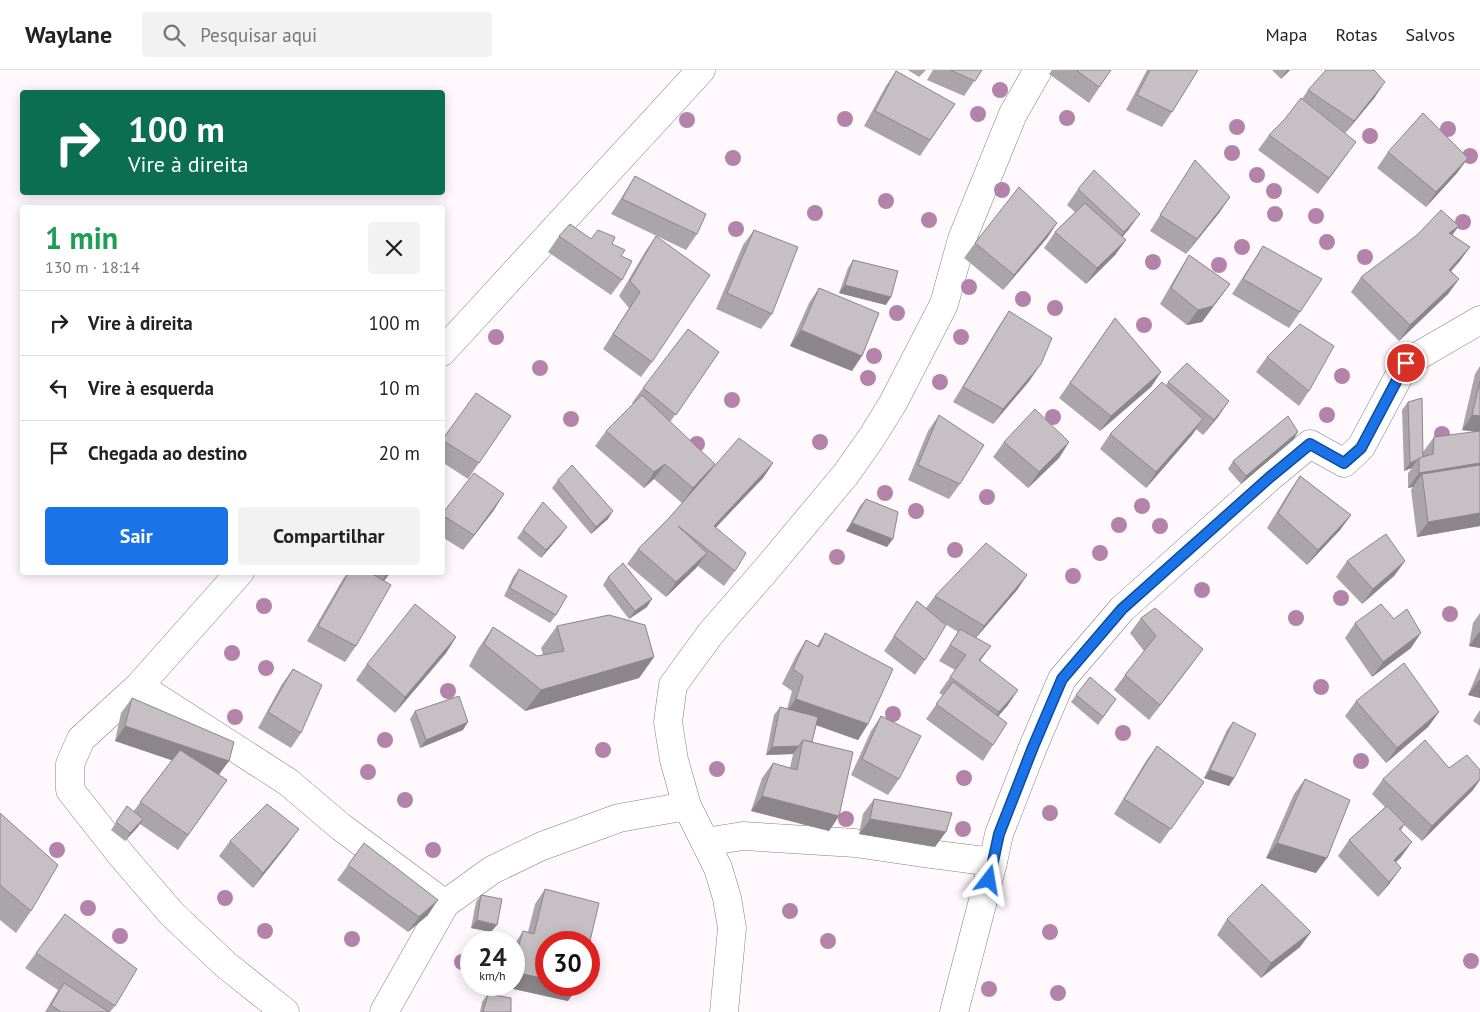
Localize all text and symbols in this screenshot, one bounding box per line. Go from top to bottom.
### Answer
search box [142,12,492,57]
text: Waylane [25,19,112,50]
icon: search [160,21,188,49]
text: Pesquisar aqui [200,23,317,47]
text: Mapa [1266,23,1307,46]
text: Rotas [1335,23,1378,46]
text: Salvos [1406,23,1455,46]
text: 100 m [128,106,225,152]
icon: right [45,110,110,175]
text: Vire à direita [128,150,248,178]
text: 1 min [45,218,118,257]
button: close [368,222,420,274]
text: 130 m · 18:14 [45,257,140,277]
icon: right [45,309,73,337]
text: Vire à direita [88,311,193,335]
text: 100 m [368,311,420,335]
pin [1385,342,1427,384]
icon: arrive [1392,349,1420,377]
icon: left [45,374,73,402]
text: Vire à esquerda [88,376,214,400]
text: 10 m [379,376,420,400]
icon: arrive [45,439,73,467]
text: Chegada ao destino [88,441,247,465]
text: 20 m [379,441,420,465]
button: Sair [45,507,228,565]
button: Compartilhar [238,507,420,565]
position arrow [962,853,1014,905]
speed limit sign: 30 [535,931,600,996]
text: 24 [478,941,507,973]
text: km/h [479,968,506,983]

